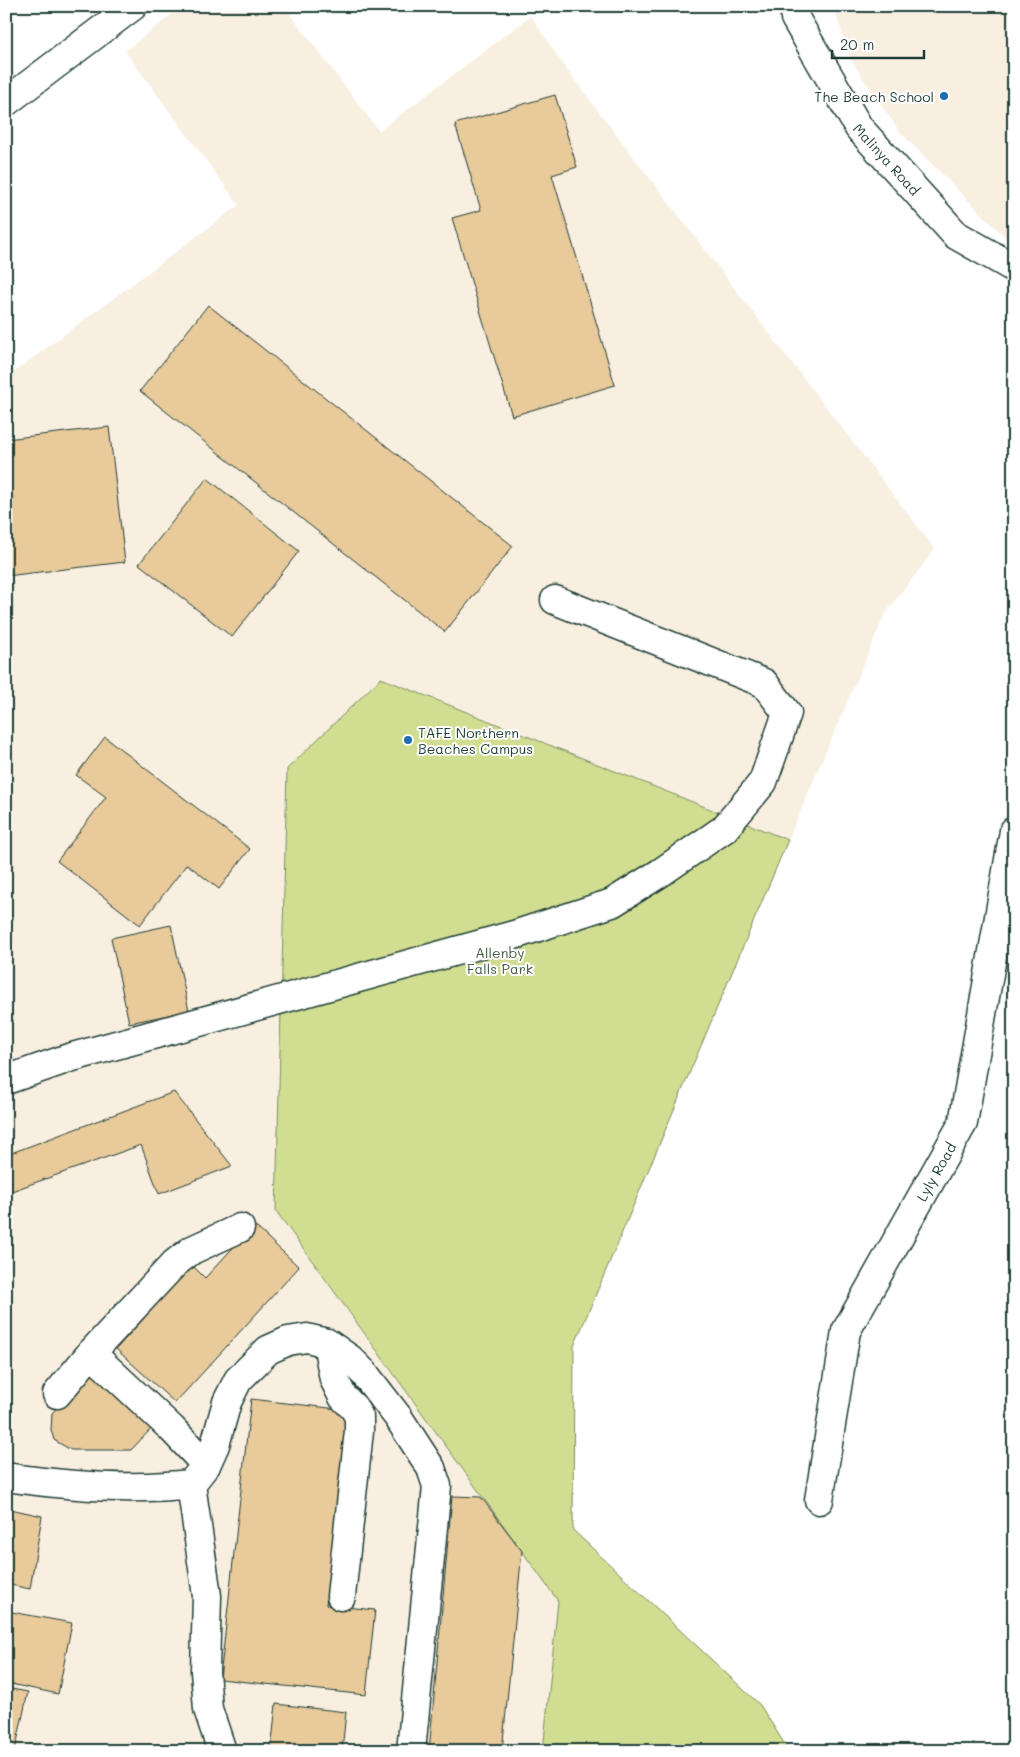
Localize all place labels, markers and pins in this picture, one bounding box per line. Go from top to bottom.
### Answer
place label: The Beach School [814,87,934,106]
marker: The Beach School [938,90,950,102]
place label: TAFE Northern Beaches Campus [418,723,533,758]
marker: TAFE Northern Beaches Campus [402,734,414,746]

